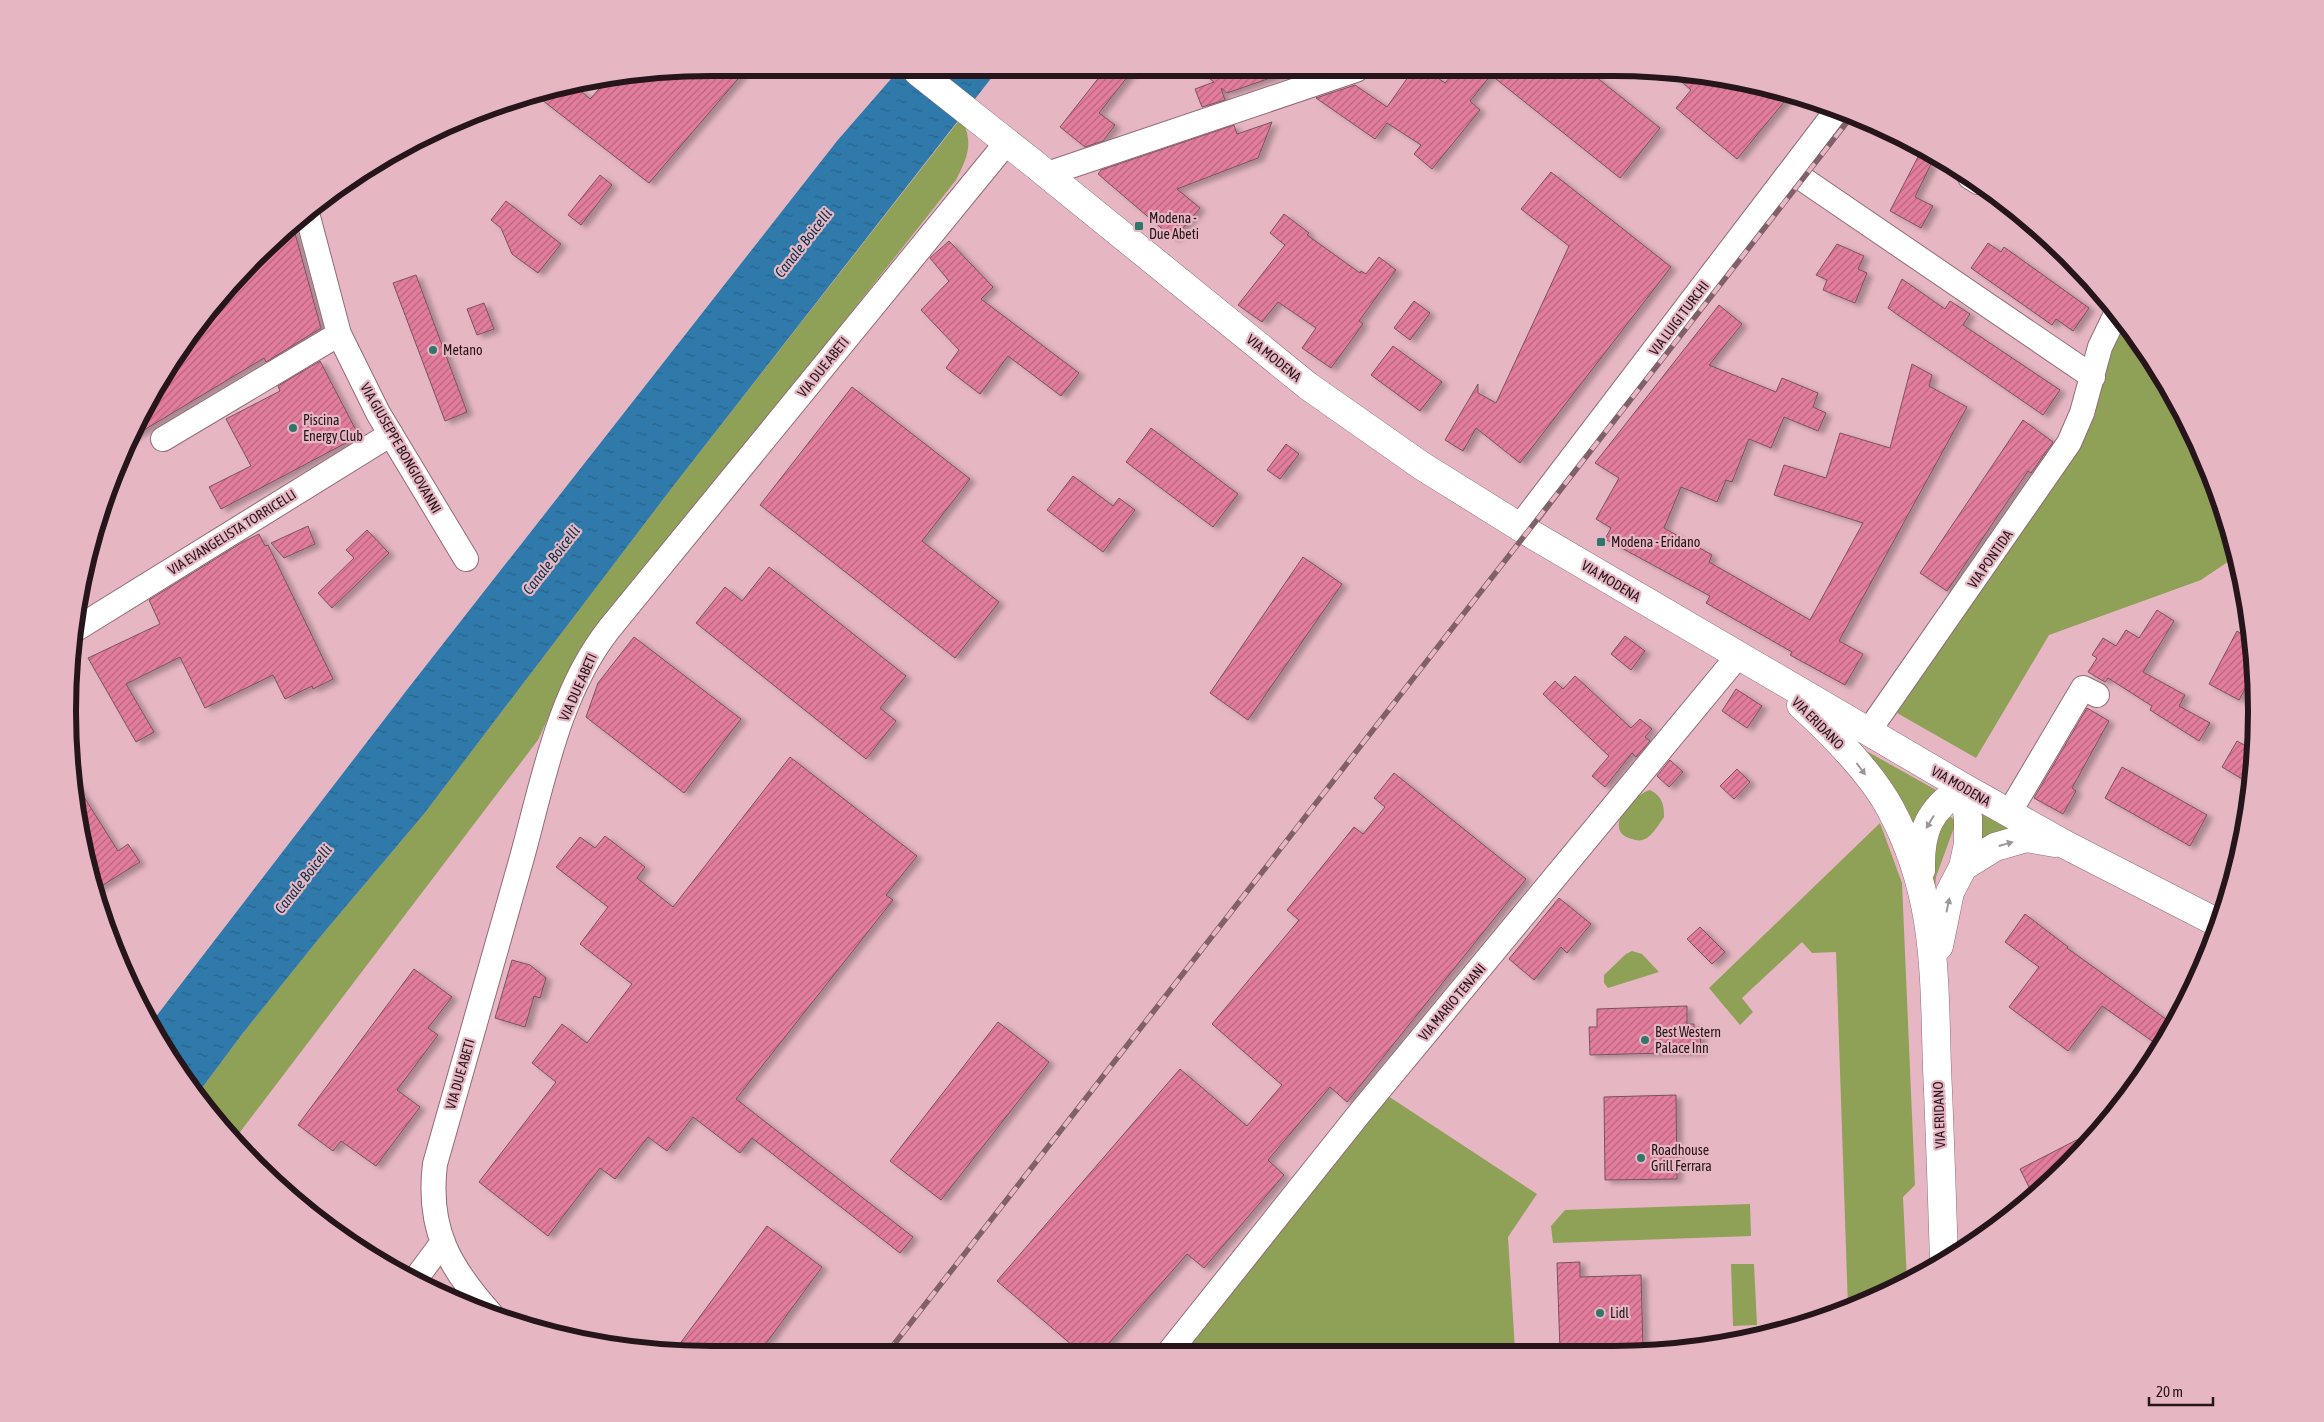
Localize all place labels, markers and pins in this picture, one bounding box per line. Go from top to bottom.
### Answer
place label: Modena - Due Abeti [1149,210,1199,242]
marker: Modena - Due Abeti [1133,220,1145,232]
place label: Metano [443,342,483,358]
marker: Metano [427,344,439,356]
place label: Piscina Energy Club [303,412,363,444]
marker: Piscina Energy Club [287,422,299,434]
place label: Modena - Eridano [1611,534,1700,550]
marker: Modena - Eridano [1595,536,1607,548]
place label: Best Western Palace Inn [1655,1024,1721,1056]
marker: Best Western Palace Inn [1639,1034,1651,1046]
place label: Roadhouse Grill Ferrara [1651,1142,1712,1174]
marker: Roadhouse Grill Ferrara [1635,1152,1647,1164]
place label: Lidl [1610,1305,1629,1321]
marker: Lidl [1594,1307,1606,1319]

